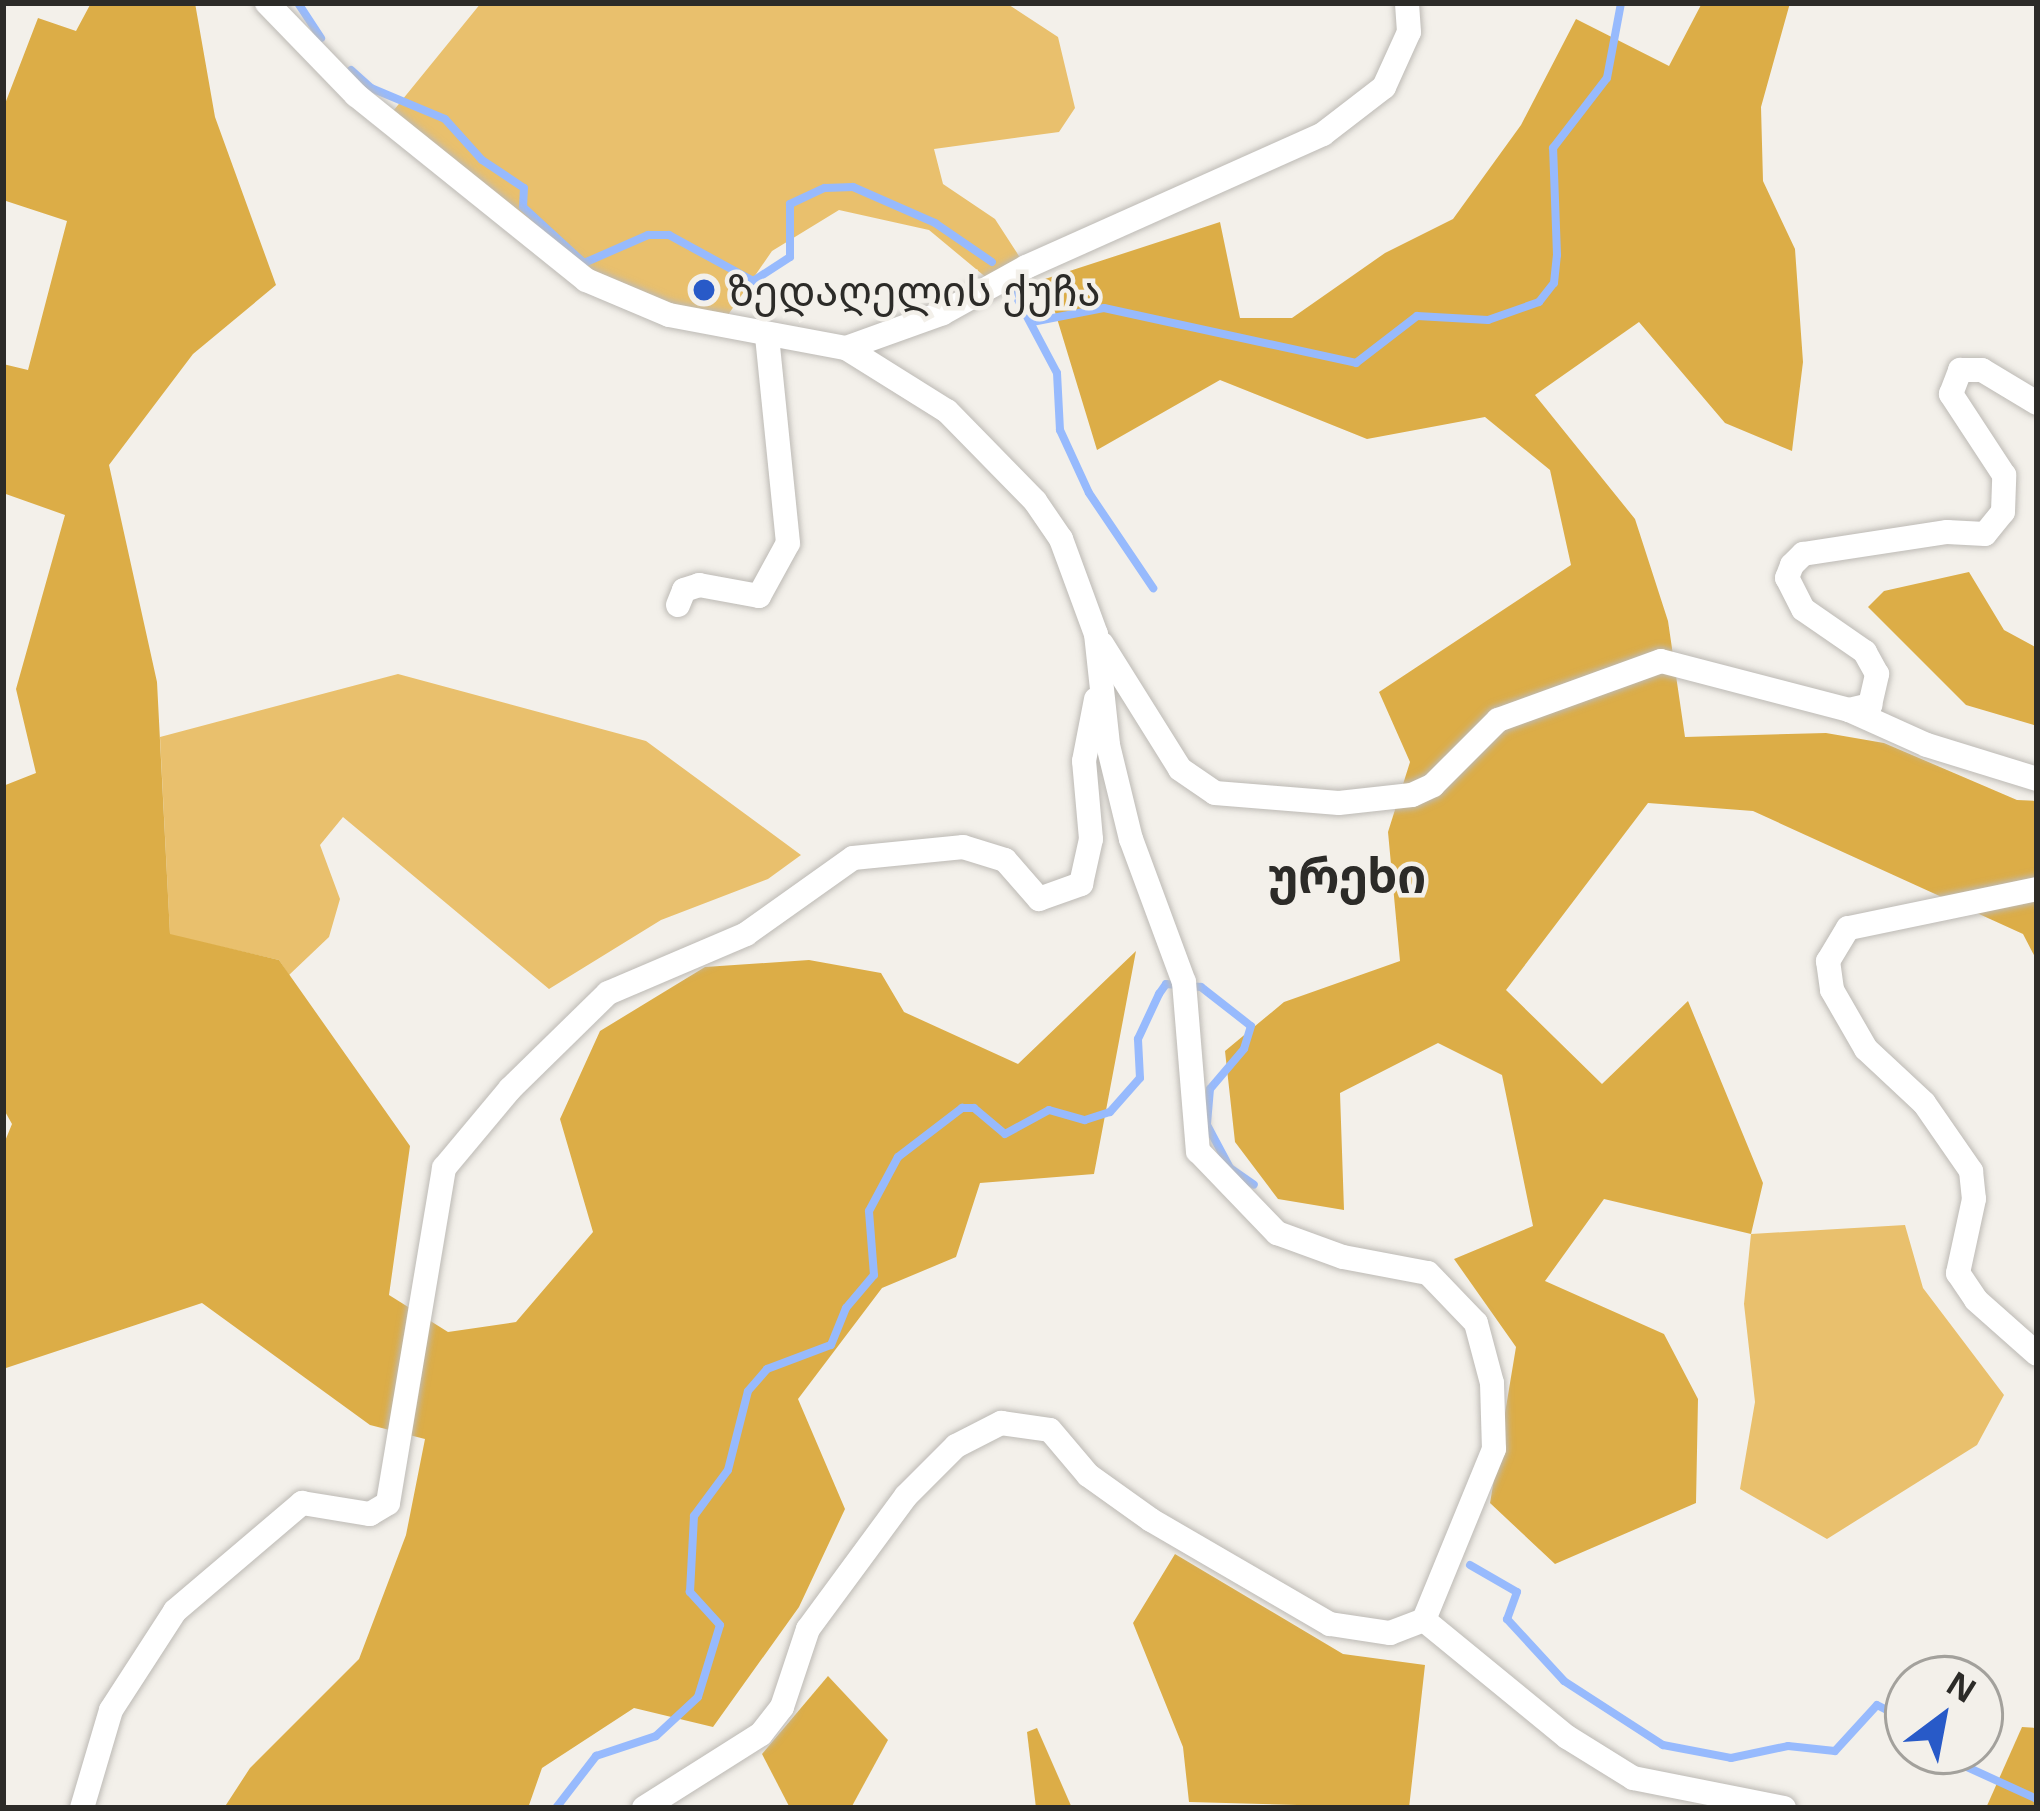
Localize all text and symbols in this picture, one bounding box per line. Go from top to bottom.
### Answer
place label: ზედაღელის ქუჩა [728,265,1101,315]
marker: ზედაღელის ქუჩა [691,277,717,303]
district label: ურეხი [1268,846,1426,904]
north arrow [1884,1655,2004,1775]
text: N [1938,1660,1985,1713]

